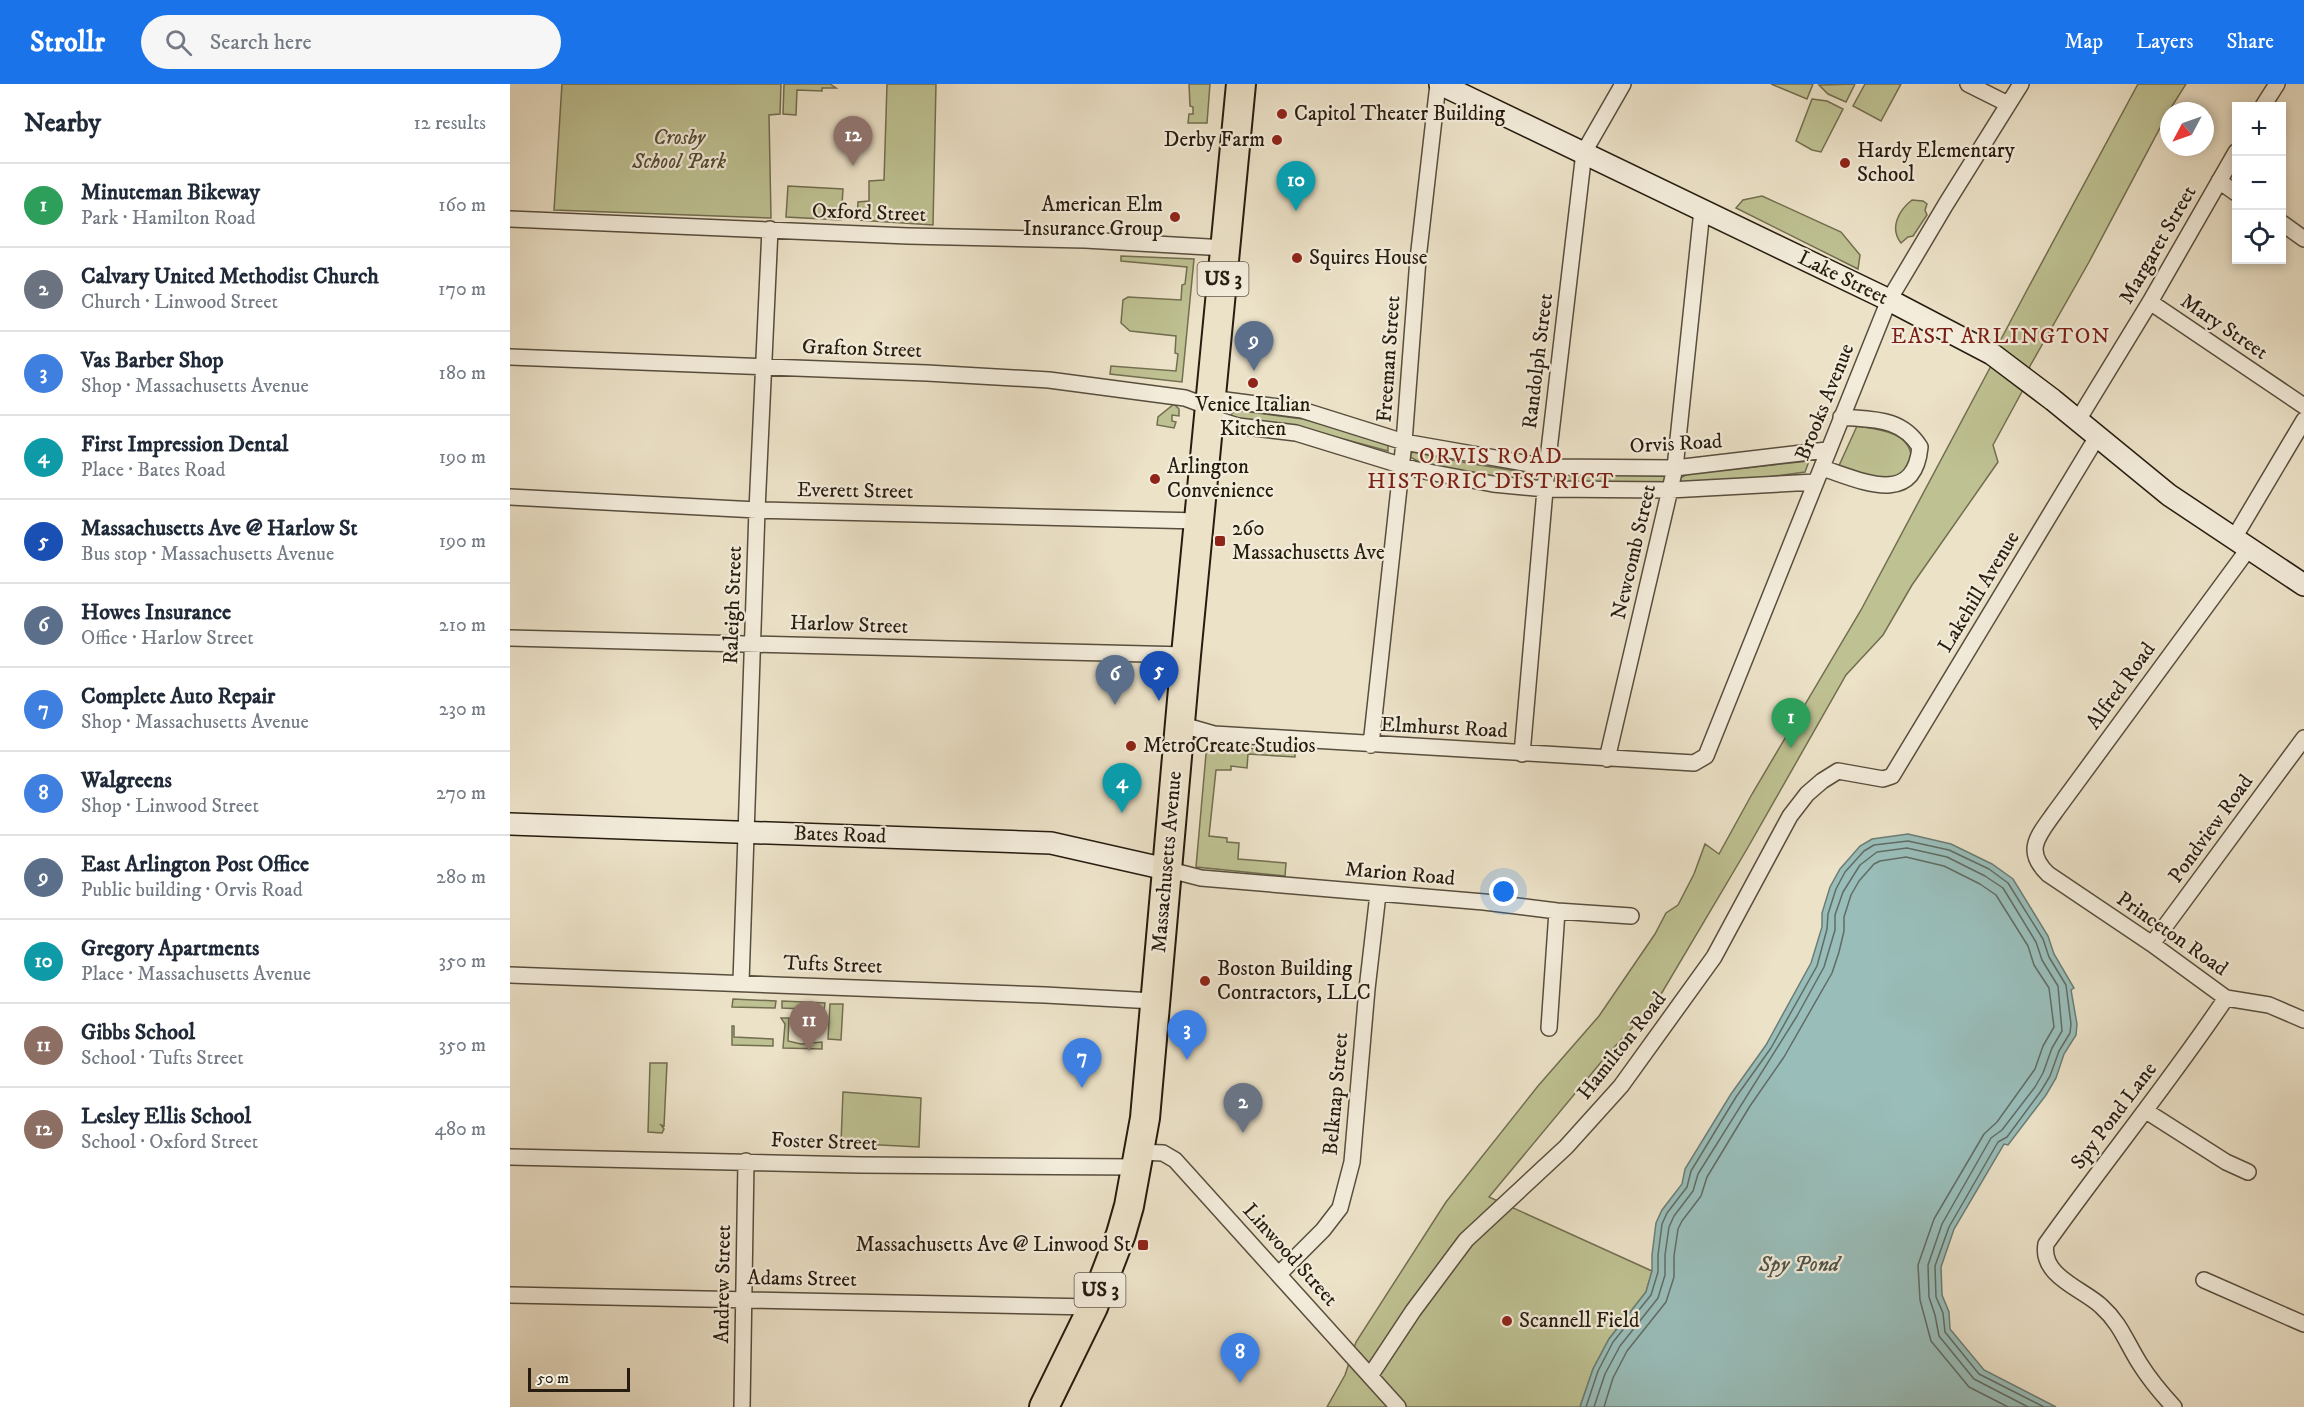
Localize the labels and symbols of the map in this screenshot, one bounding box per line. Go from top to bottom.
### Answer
place label: Capitol Theater Building [1294,101,1506,127]
north arrow [2160,102,2214,156]
marker: Capitol Theater Building [1275,107,1289,121]
pin: 12 [834,116,872,166]
park label: Crosby School Park [631,125,726,175]
place label: Derby Farm [1164,127,1265,153]
marker: Derby Farm [1270,133,1284,147]
place label: Hardy Elementary School [1857,138,2016,188]
marker: Hardy Elementary School [1838,156,1852,170]
pin: 10 [1276,162,1316,211]
street label: Margaret Street [2114,181,2203,309]
place label: American Elm Insurance Group [1023,192,1163,242]
street label: Oxford Street [811,198,927,228]
marker: American Elm Insurance Group [1168,210,1182,224]
place label: Squires House [1309,245,1428,271]
street label: Lake Street [1794,245,1893,311]
marker: Squires House [1290,251,1304,265]
road number: US 3 [1198,262,1248,296]
street label: Mary Street [2175,288,2273,366]
street label: Randolph Street [1517,291,1559,430]
street label: Freeman Street [1372,295,1406,423]
pin: 9 [1234,322,1274,371]
district label: EAST ARLINGTON [1891,323,2111,350]
street label: Grafton Street [801,334,923,364]
street label: Brooks Avenue [1790,339,1860,464]
marker: Venice Italian Kitchen [1246,376,1260,390]
place label: Venice Italian Kitchen [1194,392,1311,442]
street label: Orvis Road [1629,429,1723,459]
district label: ORVIS ROAD HISTORIC DISTRICT [1367,443,1615,495]
place label: Arlington Convenience [1167,454,1274,504]
marker: Arlington Convenience [1148,472,1162,486]
street label: Everett Street [797,477,914,505]
street label: Newcomb Street [1606,482,1662,622]
place label: 260 Massachusetts Ave [1232,516,1385,566]
street label: Lakehill Avenue [1933,526,2026,657]
marker: 260 Massachusetts Ave [1213,534,1227,548]
street label: Raleigh Street [718,545,748,665]
street label: Harlow Street [789,610,909,640]
street label: Alfred Road [2081,637,2162,735]
pin: 5 [1140,652,1178,701]
pin: 6 [1096,656,1134,705]
pin: 1 [1772,698,1810,748]
street label: Elmhurst Road [1380,712,1509,744]
place label: MetroCreate Studios [1143,733,1316,759]
marker: MetroCreate Studios [1124,739,1138,753]
pin: 4 [1102,764,1142,813]
street label: Pondview Road [2163,769,2259,888]
street label: Massachusetts Avenue [1146,770,1188,954]
street label: Bates Road [793,820,887,850]
street label: Marion Road [1344,856,1457,892]
your location [1489,877,1518,906]
street label: Princeton Road [2111,886,2233,982]
street label: Tufts Street [783,950,883,980]
place label: Boston Building Contractors, LLC [1217,956,1371,1006]
marker: Boston Building Contractors, LLC [1198,974,1212,988]
street label: Hamilton Road [1572,986,1673,1105]
pin: 11 [790,1002,828,1051]
pin: 3 [1168,1010,1206,1060]
street label: Belknap Street [1318,1031,1354,1157]
pin: 7 [1062,1038,1102,1088]
street label: Spy Pond Lane [2065,1057,2163,1175]
pin: 2 [1224,1084,1262,1133]
street label: Foster Street [770,1127,878,1157]
street label: Linwood Street [1237,1198,1343,1312]
street label: Andrew Street [709,1224,737,1344]
place label: Massachusetts Ave @ Linwood St [855,1232,1131,1258]
marker: Massachusetts Ave @ Linwood St [1136,1238,1150,1252]
water label: Spy Pond [1758,1251,1843,1278]
street label: Adams Street [747,1265,857,1293]
road number: US 3 [1074,1273,1126,1307]
place label: Scannell Field [1519,1308,1640,1334]
marker: Scannell Field [1500,1314,1514,1328]
pin: 8 [1220,1334,1260,1383]
scale bar [528,1365,630,1392]

